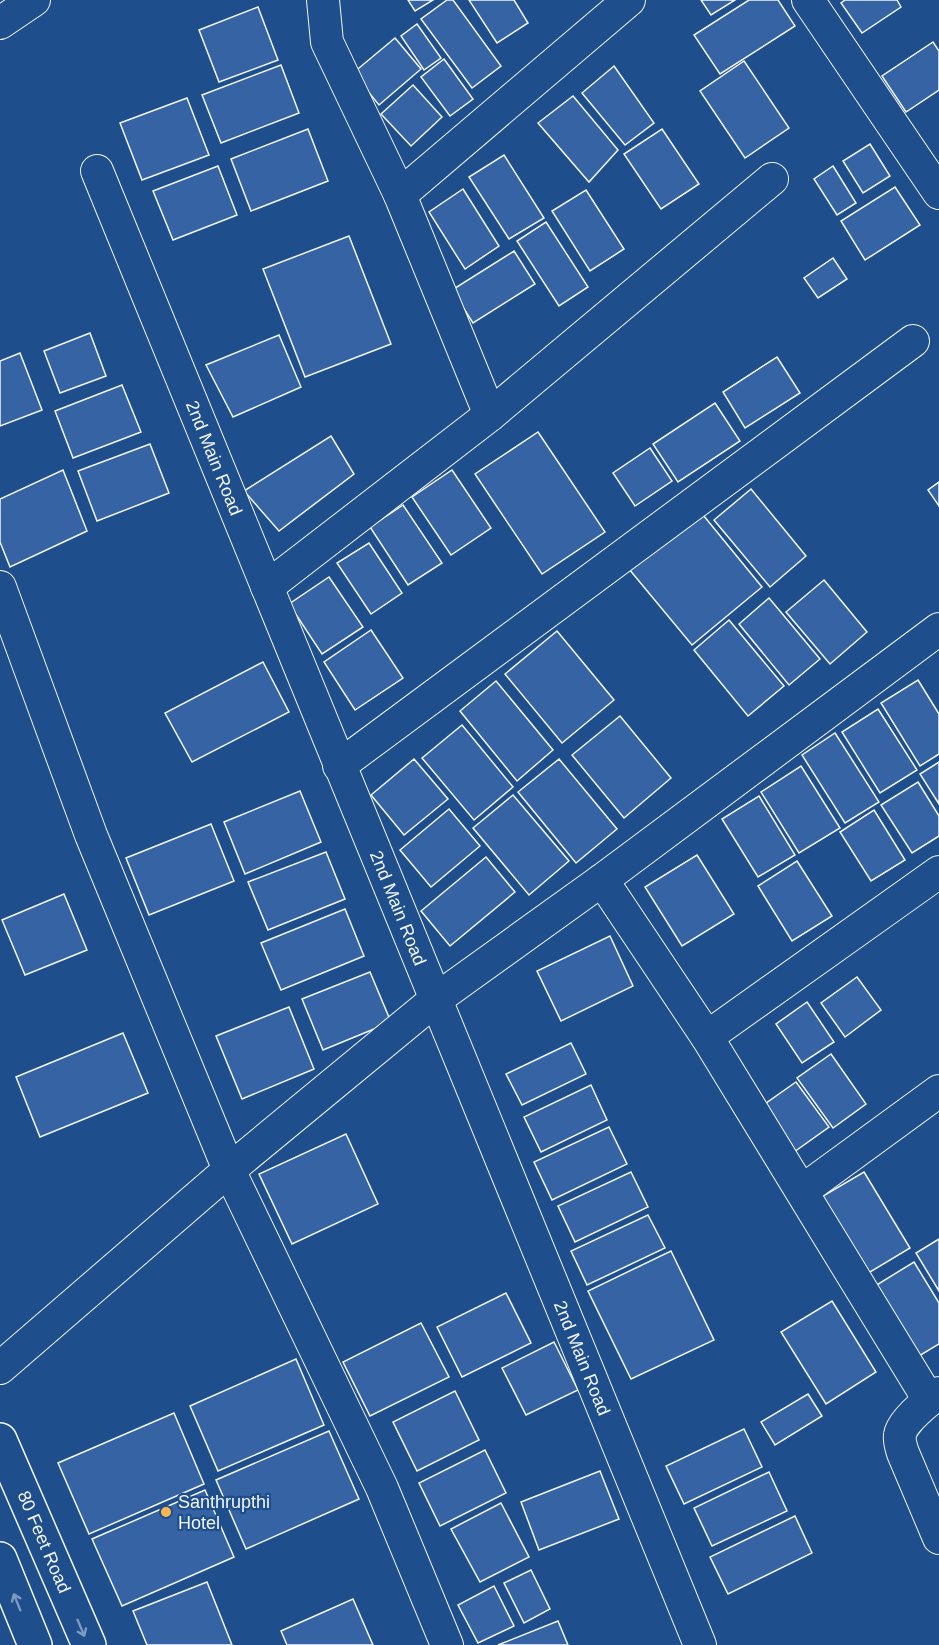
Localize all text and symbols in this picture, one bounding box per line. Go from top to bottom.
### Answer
street label: 2nd Main Road [182,398,246,518]
street label: 2nd Main Road [366,848,430,968]
street label: 2nd Main Road [550,1298,614,1418]
street label: 80 Feet Road [13,1488,75,1596]
place label: Santhrupthi Hotel [178,1492,270,1533]
marker: Santhrupthi Hotel [159,1505,173,1519]
one-way arrow [11,1593,22,1612]
one-way arrow [76,1619,88,1637]

